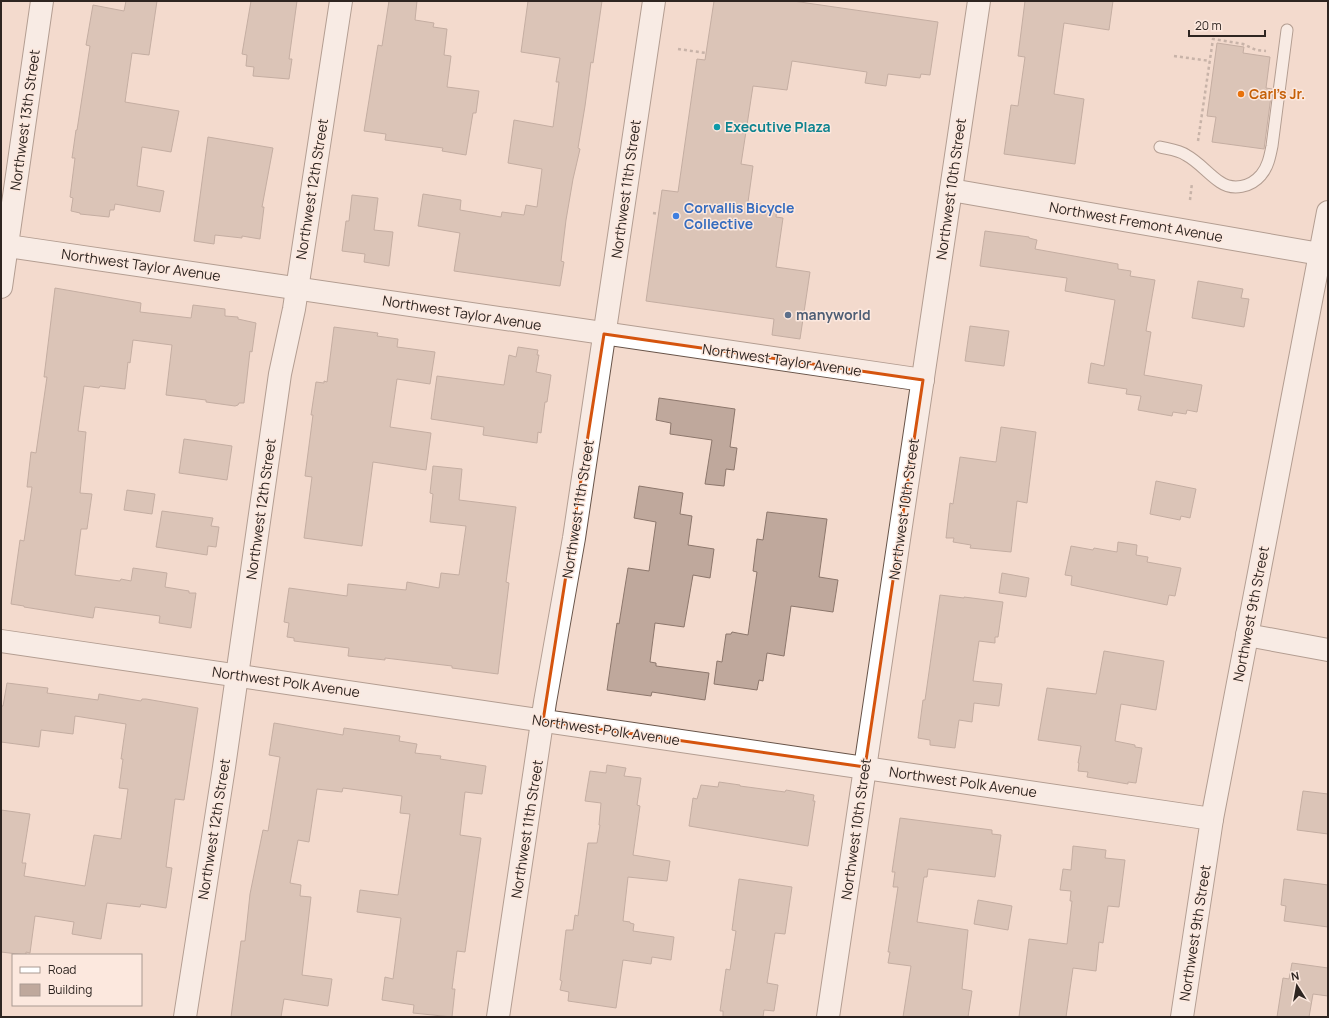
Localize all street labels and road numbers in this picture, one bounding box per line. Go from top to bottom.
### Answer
street label: Northwest 13th Street [5,48,44,192]
street label: Northwest 10th Street [931,116,970,261]
street label: Northwest 12th Street [291,117,332,261]
street label: Northwest 11th Street [606,118,645,260]
street label: Northwest Fremont Avenue [1048,197,1224,246]
street label: Northwest Taylor Avenue [60,244,222,285]
street label: Northwest Taylor Avenue [381,291,543,334]
street label: Northwest Taylor Avenue [701,339,863,380]
street label: Northwest 10th Street [884,436,923,581]
street label: Northwest 12th Street [241,437,280,581]
street label: Northwest 11th Street [557,438,598,580]
street label: Northwest 9th Street [1228,544,1273,683]
street label: Northwest Polk Avenue [211,662,361,701]
street label: Northwest Polk Avenue [531,710,681,749]
street label: Northwest 10th Street [836,756,875,901]
street label: Northwest 12th Street [193,757,234,901]
street label: Northwest 11th Street [506,758,547,900]
street label: Northwest Polk Avenue [888,762,1038,801]
street label: Northwest 9th Street [1174,863,1215,1002]

